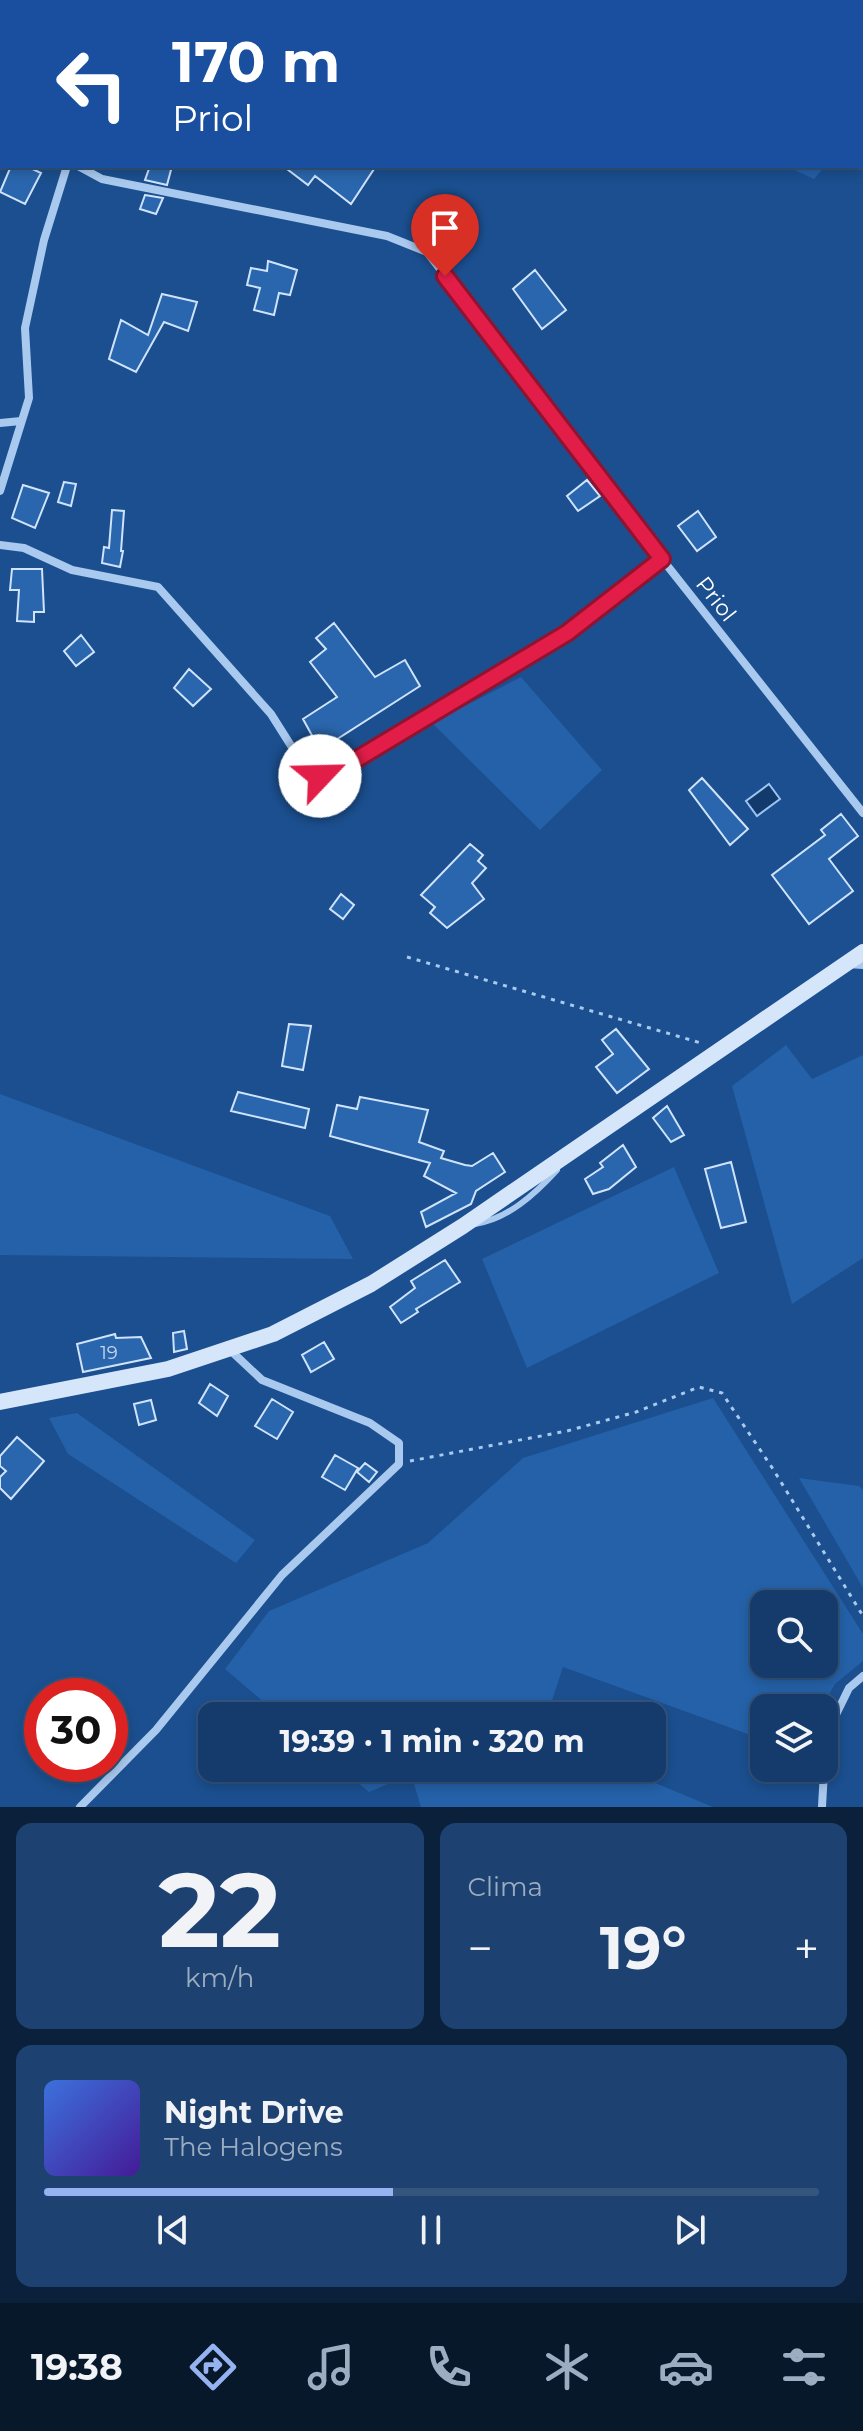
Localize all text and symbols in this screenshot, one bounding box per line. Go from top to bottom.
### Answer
text: 170 m [172,28,340,96]
icon: left [40,32,144,136]
text: Priol [172,96,253,140]
pin [411,194,479,276]
icon: arrive [423,206,467,250]
street label: Priol [690,571,742,627]
position arrow [278,734,362,818]
house number: 19 [100,1342,118,1364]
map controls [750,1590,838,1782]
button: search [750,1590,838,1678]
speed limit sign: 30 [24,1678,128,1782]
button: layers [750,1694,838,1782]
text: 19:39 · 1 min · 320 m [280,1723,584,1760]
text: 22 [158,1846,281,1973]
text: Clima [468,1871,543,1903]
text: 19° [600,1911,687,1984]
text: − [468,1921,493,1975]
text: + [794,1921,819,1975]
text: km/h [185,1962,254,1994]
text: Night Drive [164,2094,344,2131]
text: The Halogens [164,2131,343,2163]
icon: previous [151,2208,195,2252]
icon: pause [409,2208,453,2252]
icon: next [668,2208,712,2252]
icon: directions [185,2339,241,2395]
icon: music [303,2339,359,2395]
icon: phone [421,2339,477,2395]
icon: climate [539,2339,595,2395]
icon: car [658,2339,714,2395]
icon: filters [776,2339,832,2395]
text: 19:38 [31,2345,123,2389]

